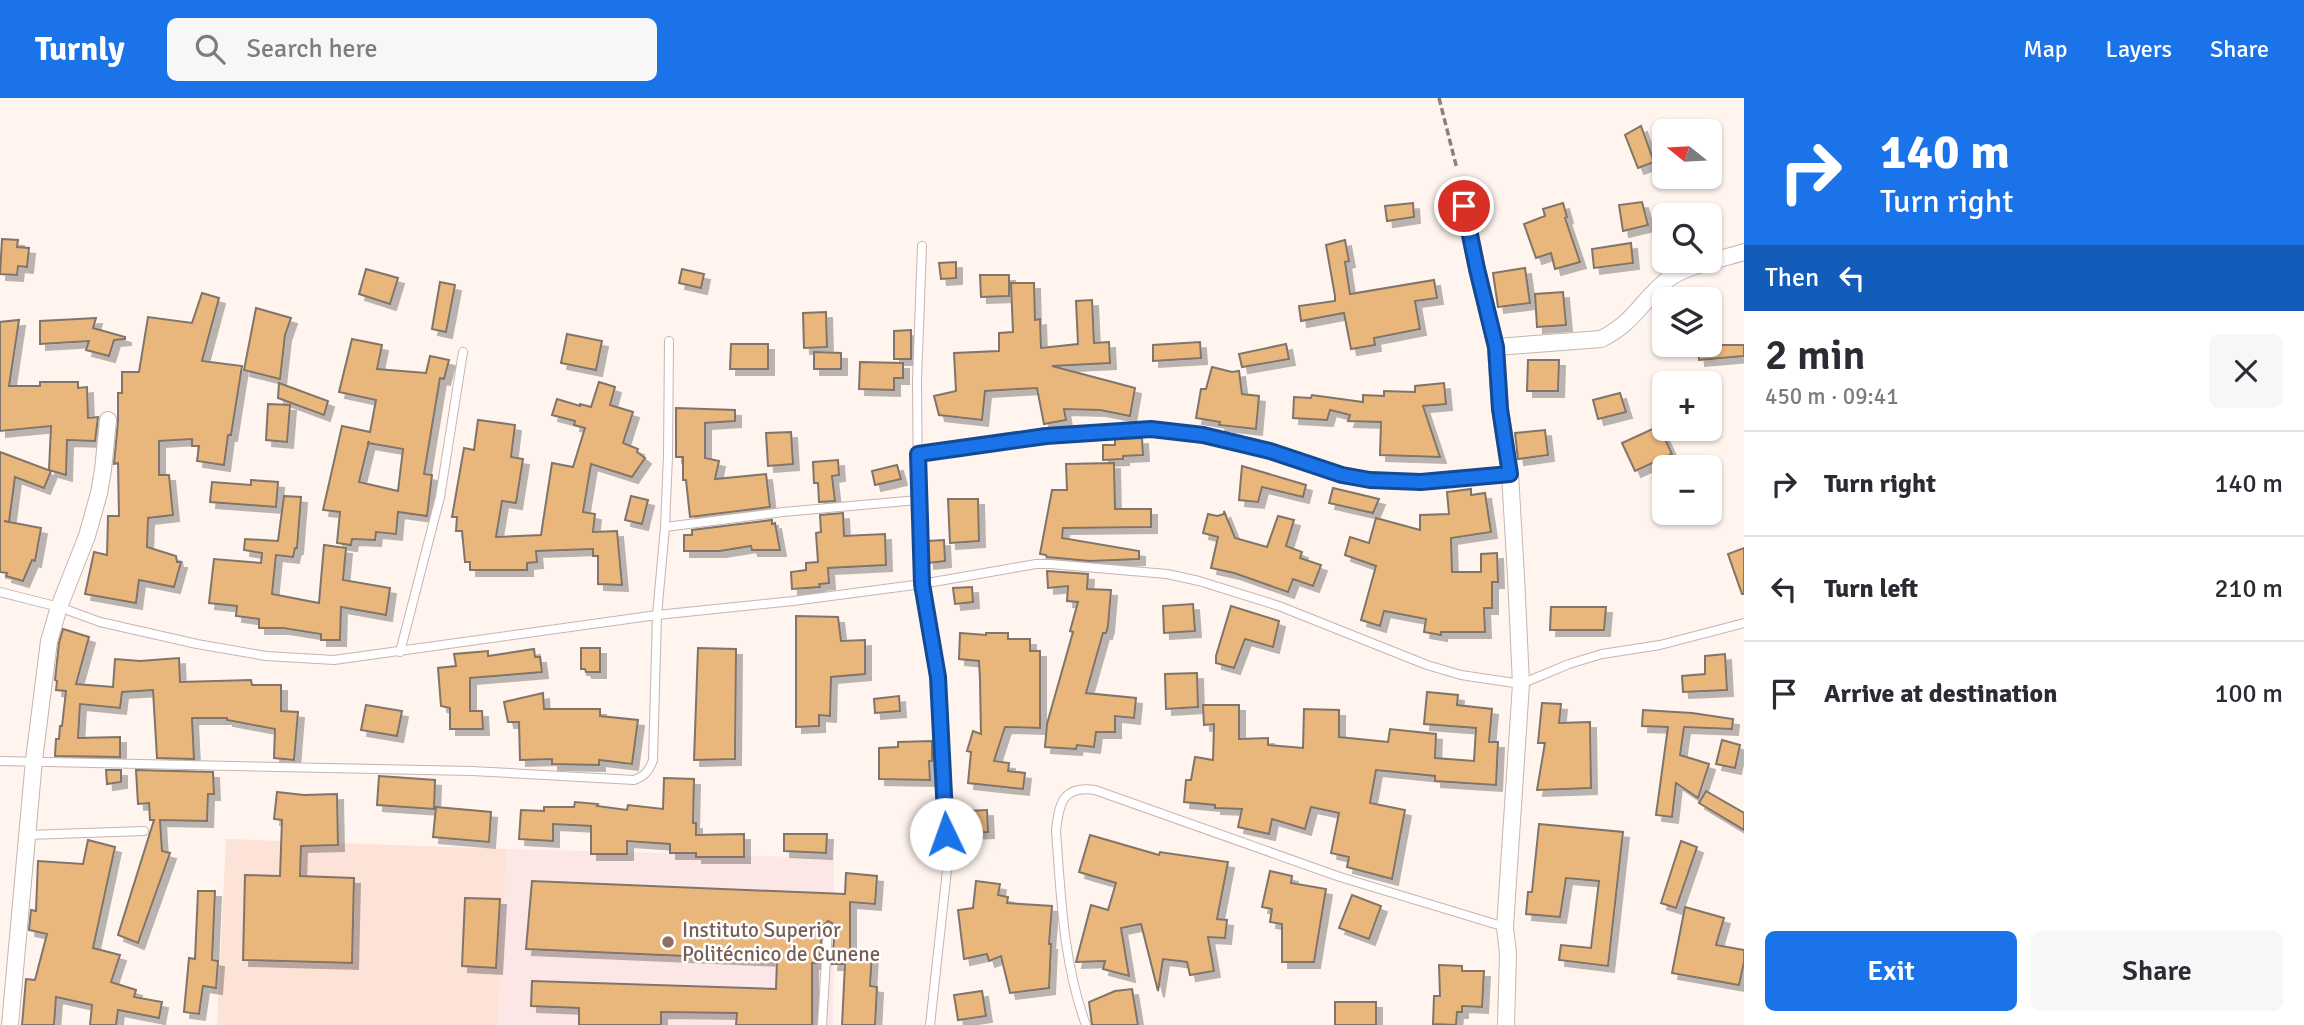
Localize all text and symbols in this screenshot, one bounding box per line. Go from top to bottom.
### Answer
search box [167,18,657,81]
text: Turnly [35,29,125,70]
icon: search [191,30,229,68]
text: Search here [247,33,378,65]
text: Map [2023,34,2068,64]
text: Layers [2106,34,2172,64]
text: Share [2210,34,2269,64]
north arrow [1652,119,1722,189]
map controls [1652,119,1722,525]
text: 140 m [1880,122,2010,182]
icon: right [1765,126,1856,217]
pin [1434,176,1494,236]
text: Turn right [1880,182,2013,221]
icon: arrive [1445,187,1483,225]
button: search [1652,203,1722,273]
icon: left [1833,259,1871,297]
text: Then [1765,262,1819,294]
button: layers [1652,287,1722,357]
text: 2 min [1765,330,1866,381]
button: close [2209,334,2283,408]
button: + [1652,371,1722,441]
text: 450 m · 09:41 [1765,382,1899,411]
button: − [1652,455,1722,525]
icon: right [1765,465,1803,503]
text: Turn right [1824,468,1936,500]
text: 140 m [2214,468,2283,500]
icon: left [1765,570,1803,608]
text: Turn left [1824,573,1918,605]
text: 210 m [2214,573,2283,605]
icon: arrive [1765,675,1803,713]
text: Arrive at destination [1824,678,2057,710]
text: 100 m [2214,678,2283,710]
position arrow [909,797,983,871]
place label: Instituto Superior Politécnico de Cunene [682,917,880,967]
button: Exit [1765,931,2017,1011]
button: Share [2031,931,2283,1011]
marker: Instituto Superior Politécnico de Cunene [660,934,676,950]

